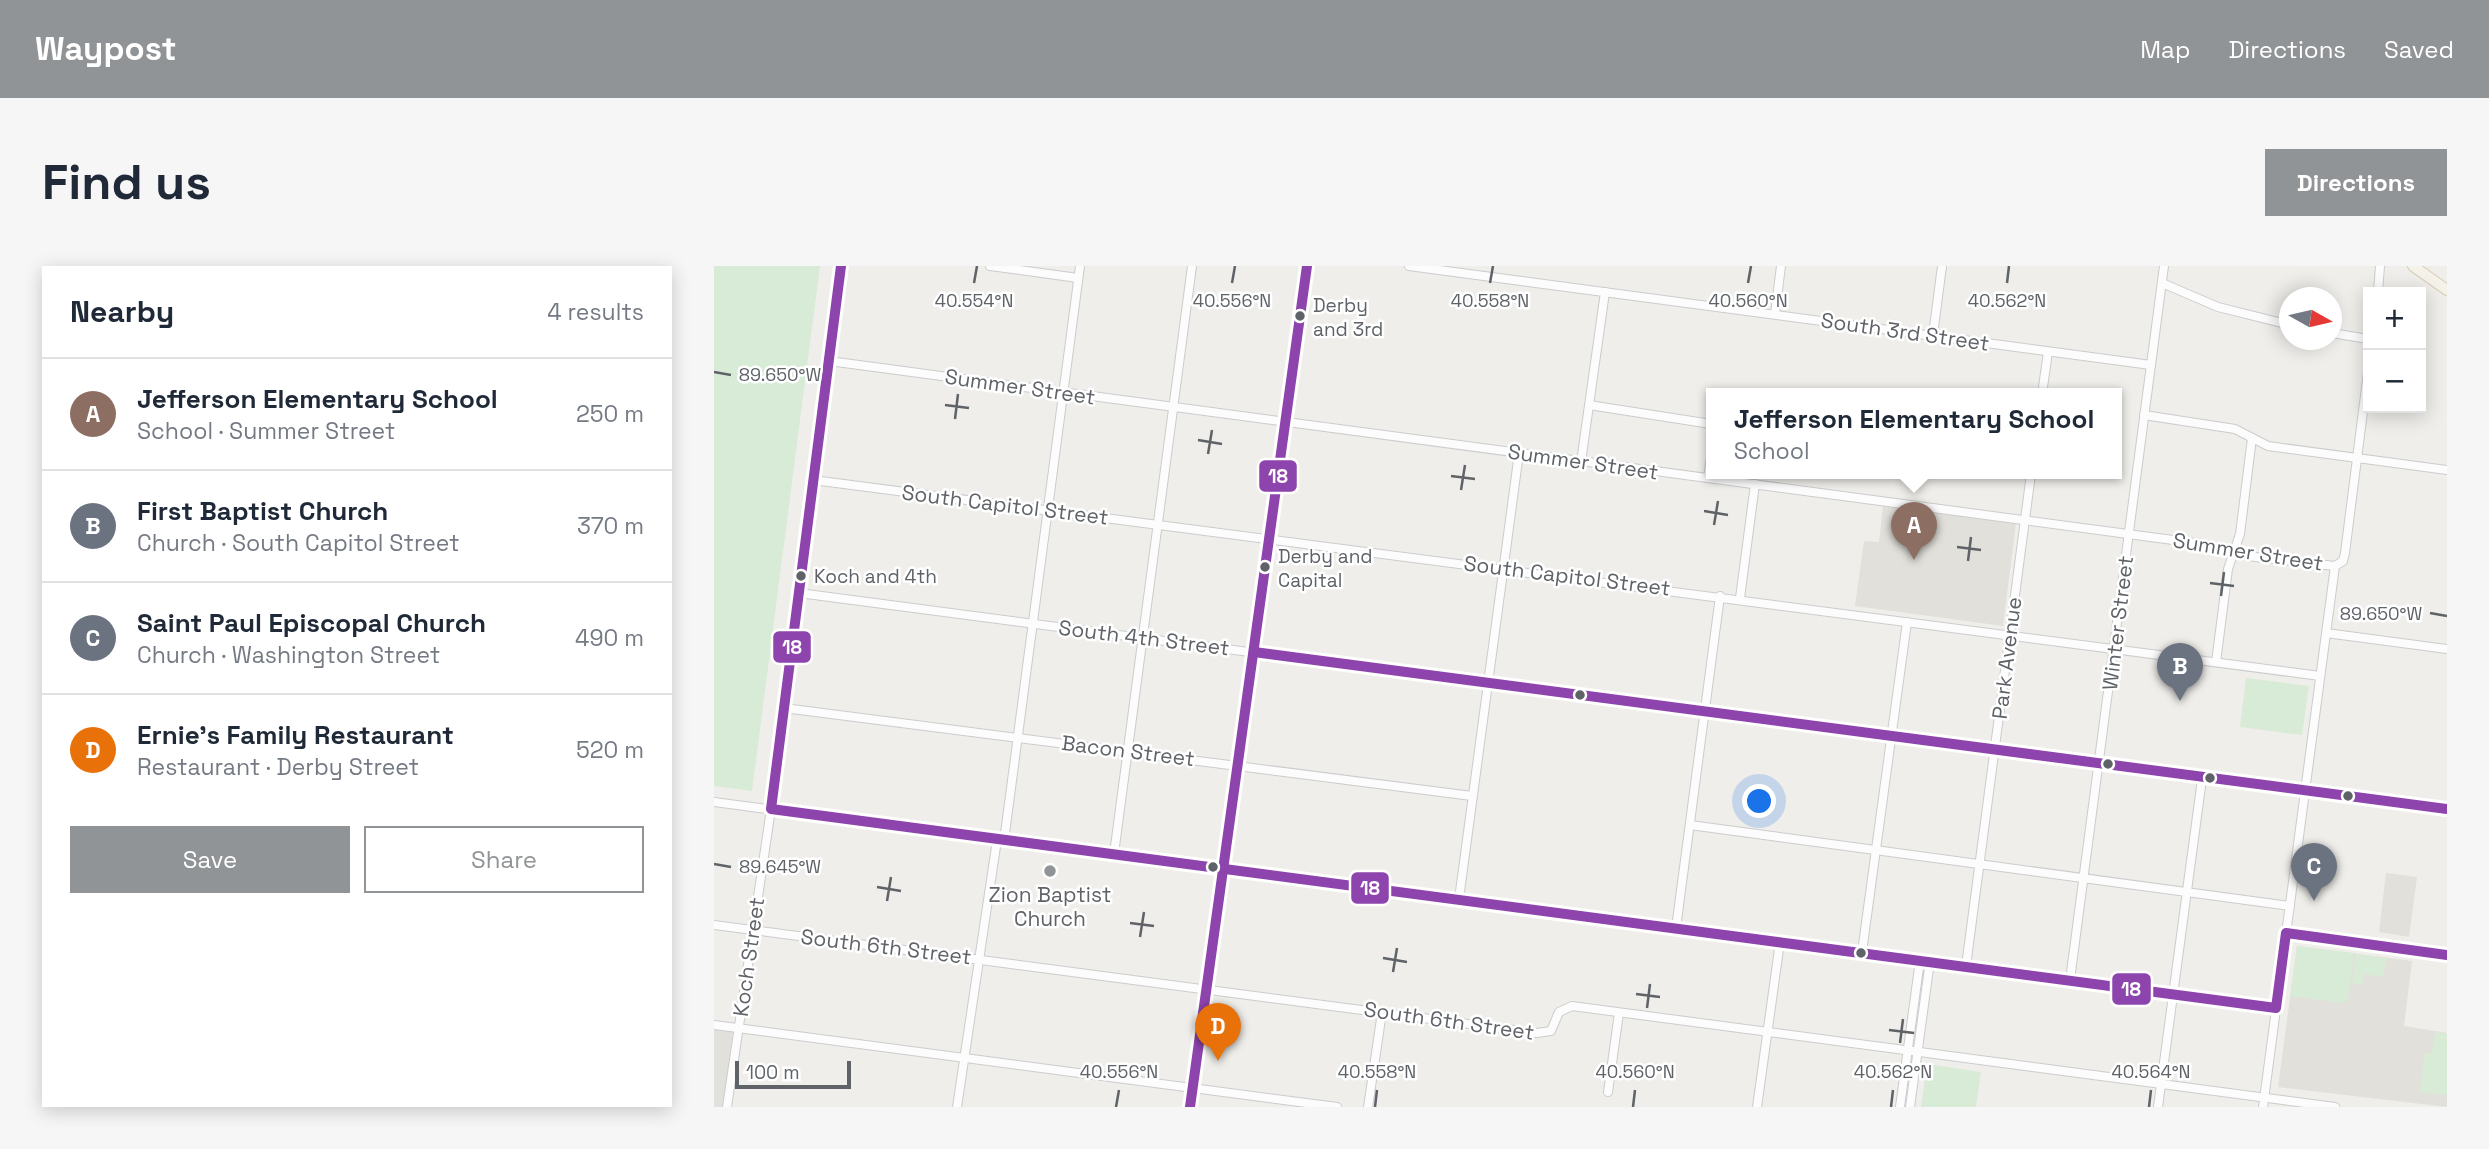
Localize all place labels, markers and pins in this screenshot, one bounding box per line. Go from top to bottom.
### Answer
place label: Derby and 3rd [1313,293,1383,342]
marker: Derby and 3rd [1293,309,1307,323]
pin: A [1891,502,1937,560]
place label: Derby and Capital [1278,544,1373,593]
marker: Derby and Capital [1258,560,1272,574]
place label: Koch and 4th [814,564,937,589]
marker: Koch and 4th [794,569,808,583]
pin: B [2157,643,2203,701]
unlabelled marker [1573,688,1587,702]
unlabelled marker [2101,757,2115,771]
unlabelled marker [2203,771,2217,785]
unlabelled marker [2341,789,2355,803]
pin: C [2291,843,2337,901]
unlabelled marker [1206,860,1220,874]
marker: Zion Baptist Church [1042,863,1058,879]
place label: Zion Baptist Church [989,881,1111,932]
unlabelled marker [1854,946,1868,960]
pin: D [1195,1003,1241,1061]

